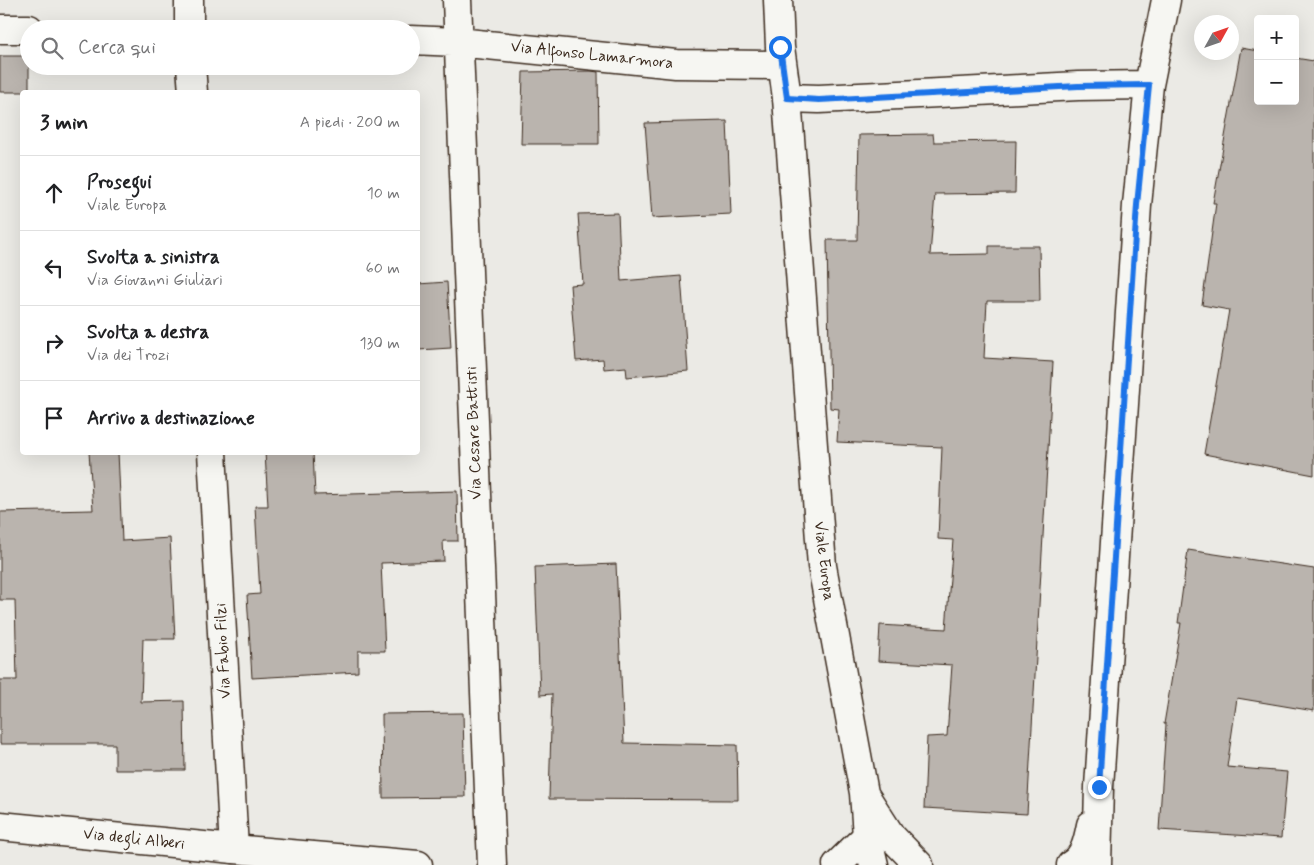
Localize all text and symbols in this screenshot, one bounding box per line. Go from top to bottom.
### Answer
north arrow [1194,15,1239,60]
map controls [1254,15,1299,105]
button: + [1254,15,1299,60]
search box [20,20,420,75]
icon: search [38,34,66,62]
text: Cerca qui [78,35,156,60]
street label: Via Alfonso Lamarmora [509,36,674,76]
route start [769,36,792,59]
button: − [1254,60,1299,105]
text: 3 min [40,109,88,137]
text: A piedi · 200 m [300,112,400,133]
text: Prosegui [87,170,152,195]
icon: ahead [40,179,68,207]
text: 10 m [367,183,400,204]
text: Viale Europa [87,195,167,216]
text: Svolta a sinistra [87,245,220,270]
icon: left [40,254,68,282]
text: 60 m [366,258,400,279]
text: Via Giovanni Giuliari [87,270,223,291]
text: Svolta a destra [87,320,209,345]
icon: right [40,329,68,357]
text: 130 m [359,333,400,354]
text: Via dei Trozi [87,345,169,366]
street label: Via Cesare Battisti [461,366,487,500]
icon: arrive [40,404,68,432]
text: Arrivo a destinazione [87,406,255,431]
street label: Viale Europa [809,520,839,602]
street label: Via Fabio Filzi [210,602,236,699]
route end [1088,776,1111,799]
street label: Via degli Alberi [82,823,186,856]

